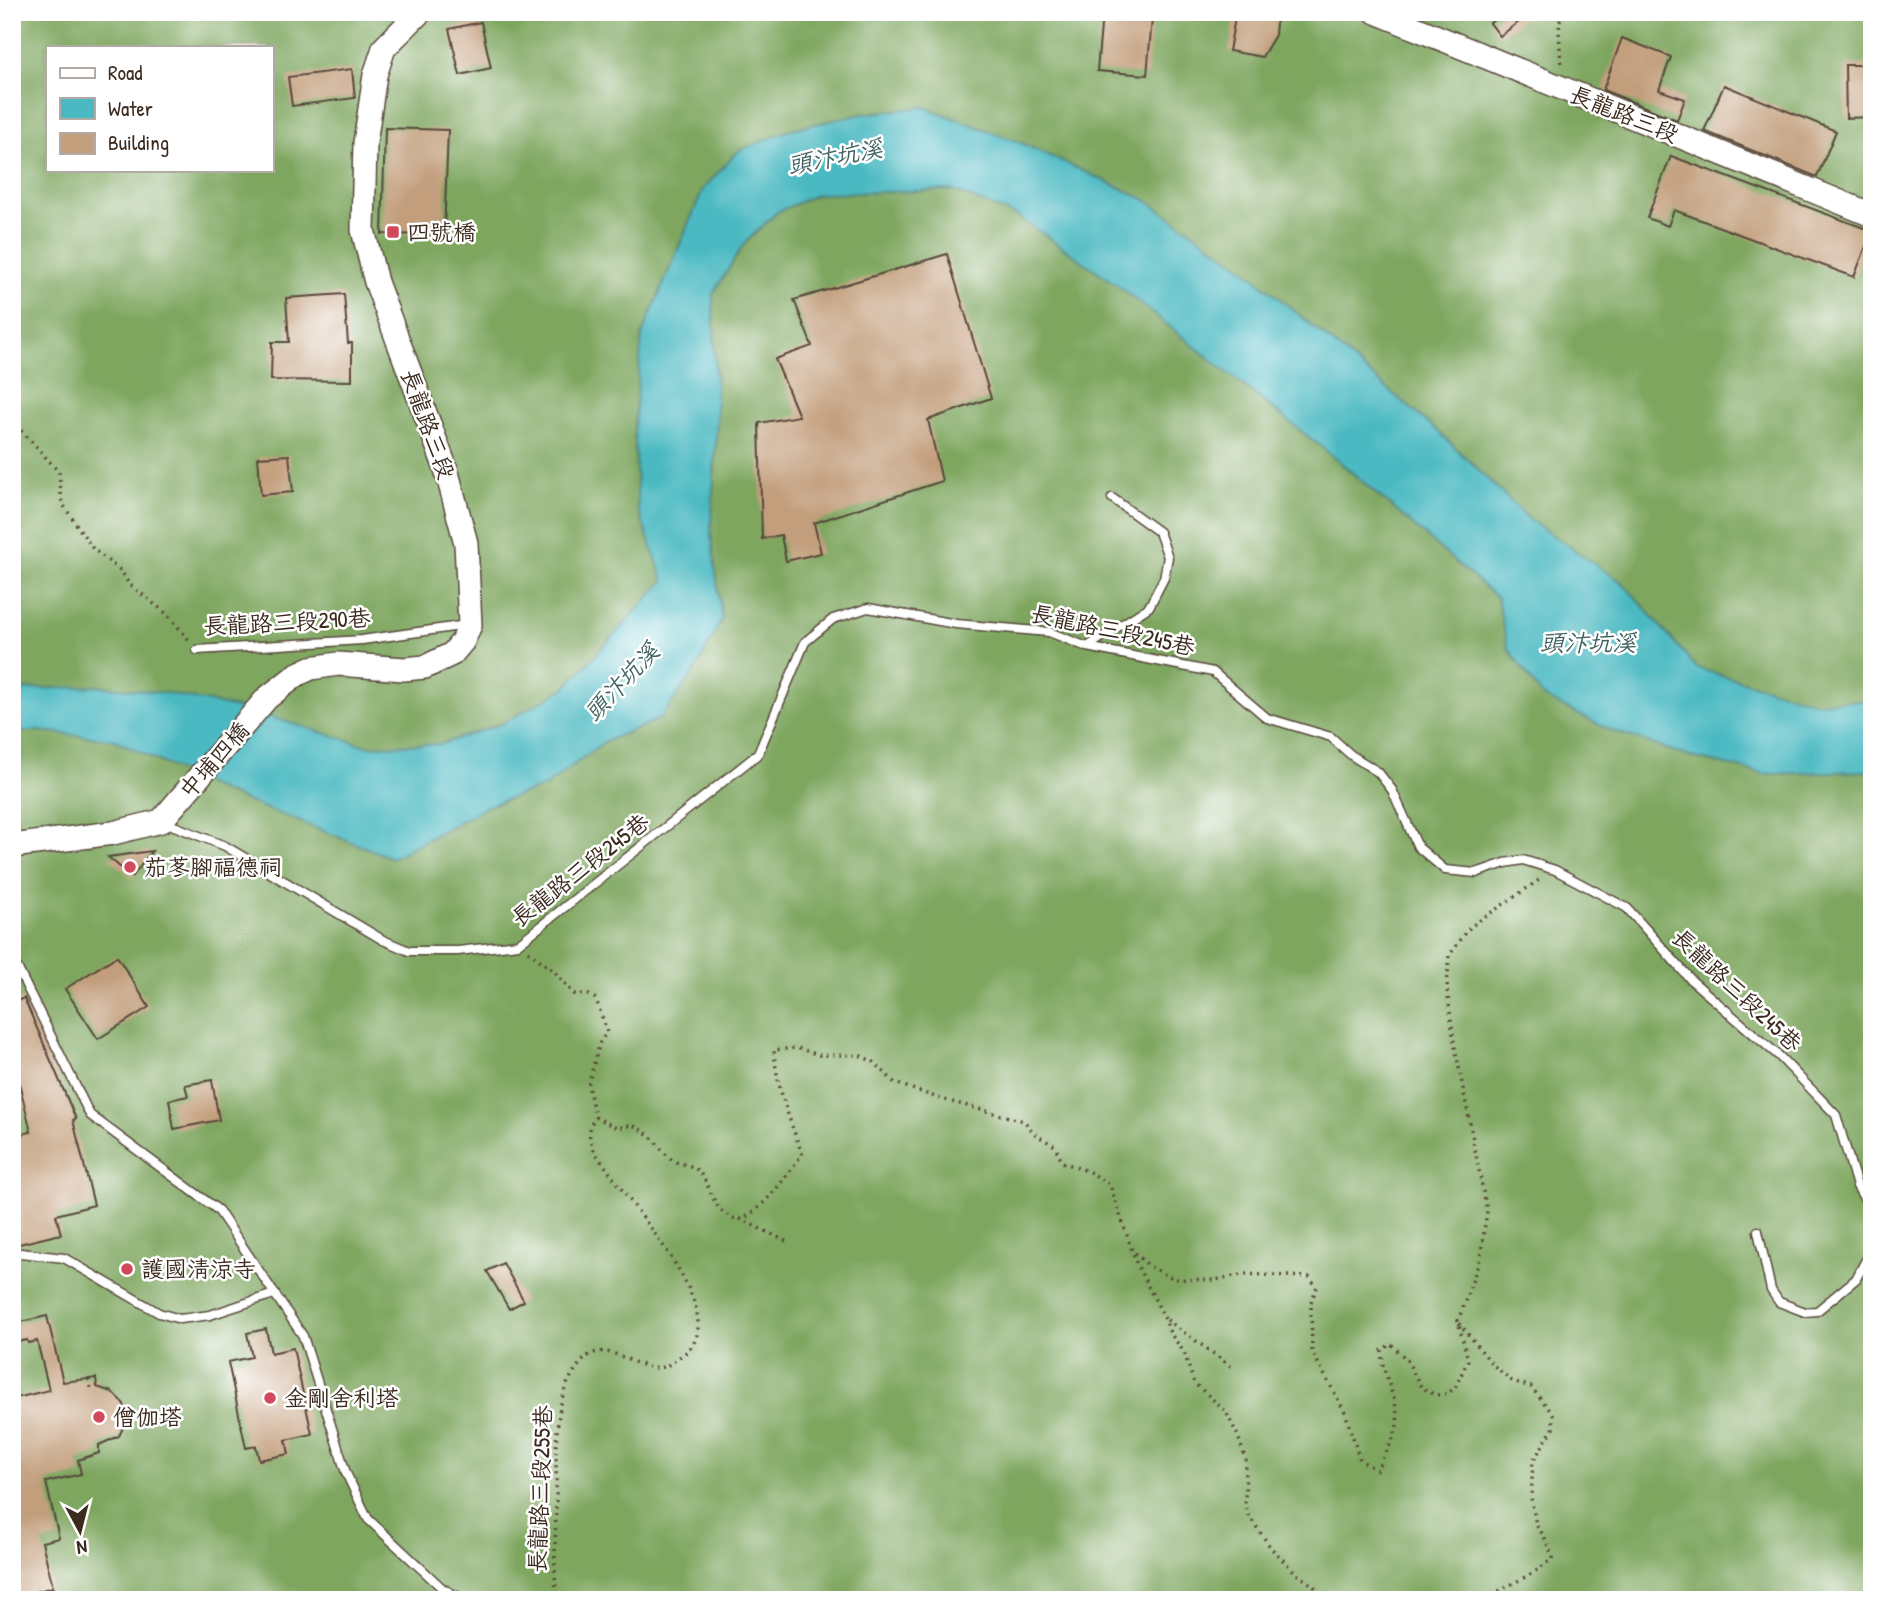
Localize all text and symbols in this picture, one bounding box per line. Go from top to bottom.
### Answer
legend [46,46,273,172]
text: Road [108,58,142,87]
street label: 長龍路三段 [1565,78,1683,149]
text: Water [108,94,153,123]
text: Building [108,128,169,157]
water label: 頭汴坑溪 [785,131,887,181]
place label: 四號橋 [407,216,476,247]
marker: 四號橋 [385,224,401,240]
street label: 長龍路三段 [394,364,463,483]
street label: 長龍路三段245巷 [1028,597,1199,662]
street label: 長龍路三段290巷 [203,602,372,641]
water label: 頭汴坑溪 [1540,626,1638,658]
water label: 頭汴坑溪 [577,634,667,727]
street label: 中埔四橋 [172,715,255,805]
street label: 長龍路三段245巷 [504,805,656,933]
place label: 茄苳腳福德祠 [144,851,282,882]
marker: 茄苳腳福德祠 [122,859,138,875]
street label: 長龍路三段245巷 [1666,921,1810,1059]
place label: 護國清涼寺 [141,1253,256,1284]
marker: 護國清涼寺 [119,1261,135,1277]
place label: 金剛舍利塔 [284,1382,399,1413]
marker: 金剛舍利塔 [262,1390,278,1406]
place label: 僧伽塔 [113,1401,182,1432]
street label: 長龍路三段255巷 [521,1403,558,1574]
marker: 僧伽塔 [91,1409,107,1425]
north arrow [46,1496,116,1566]
text: N [75,1534,89,1561]

